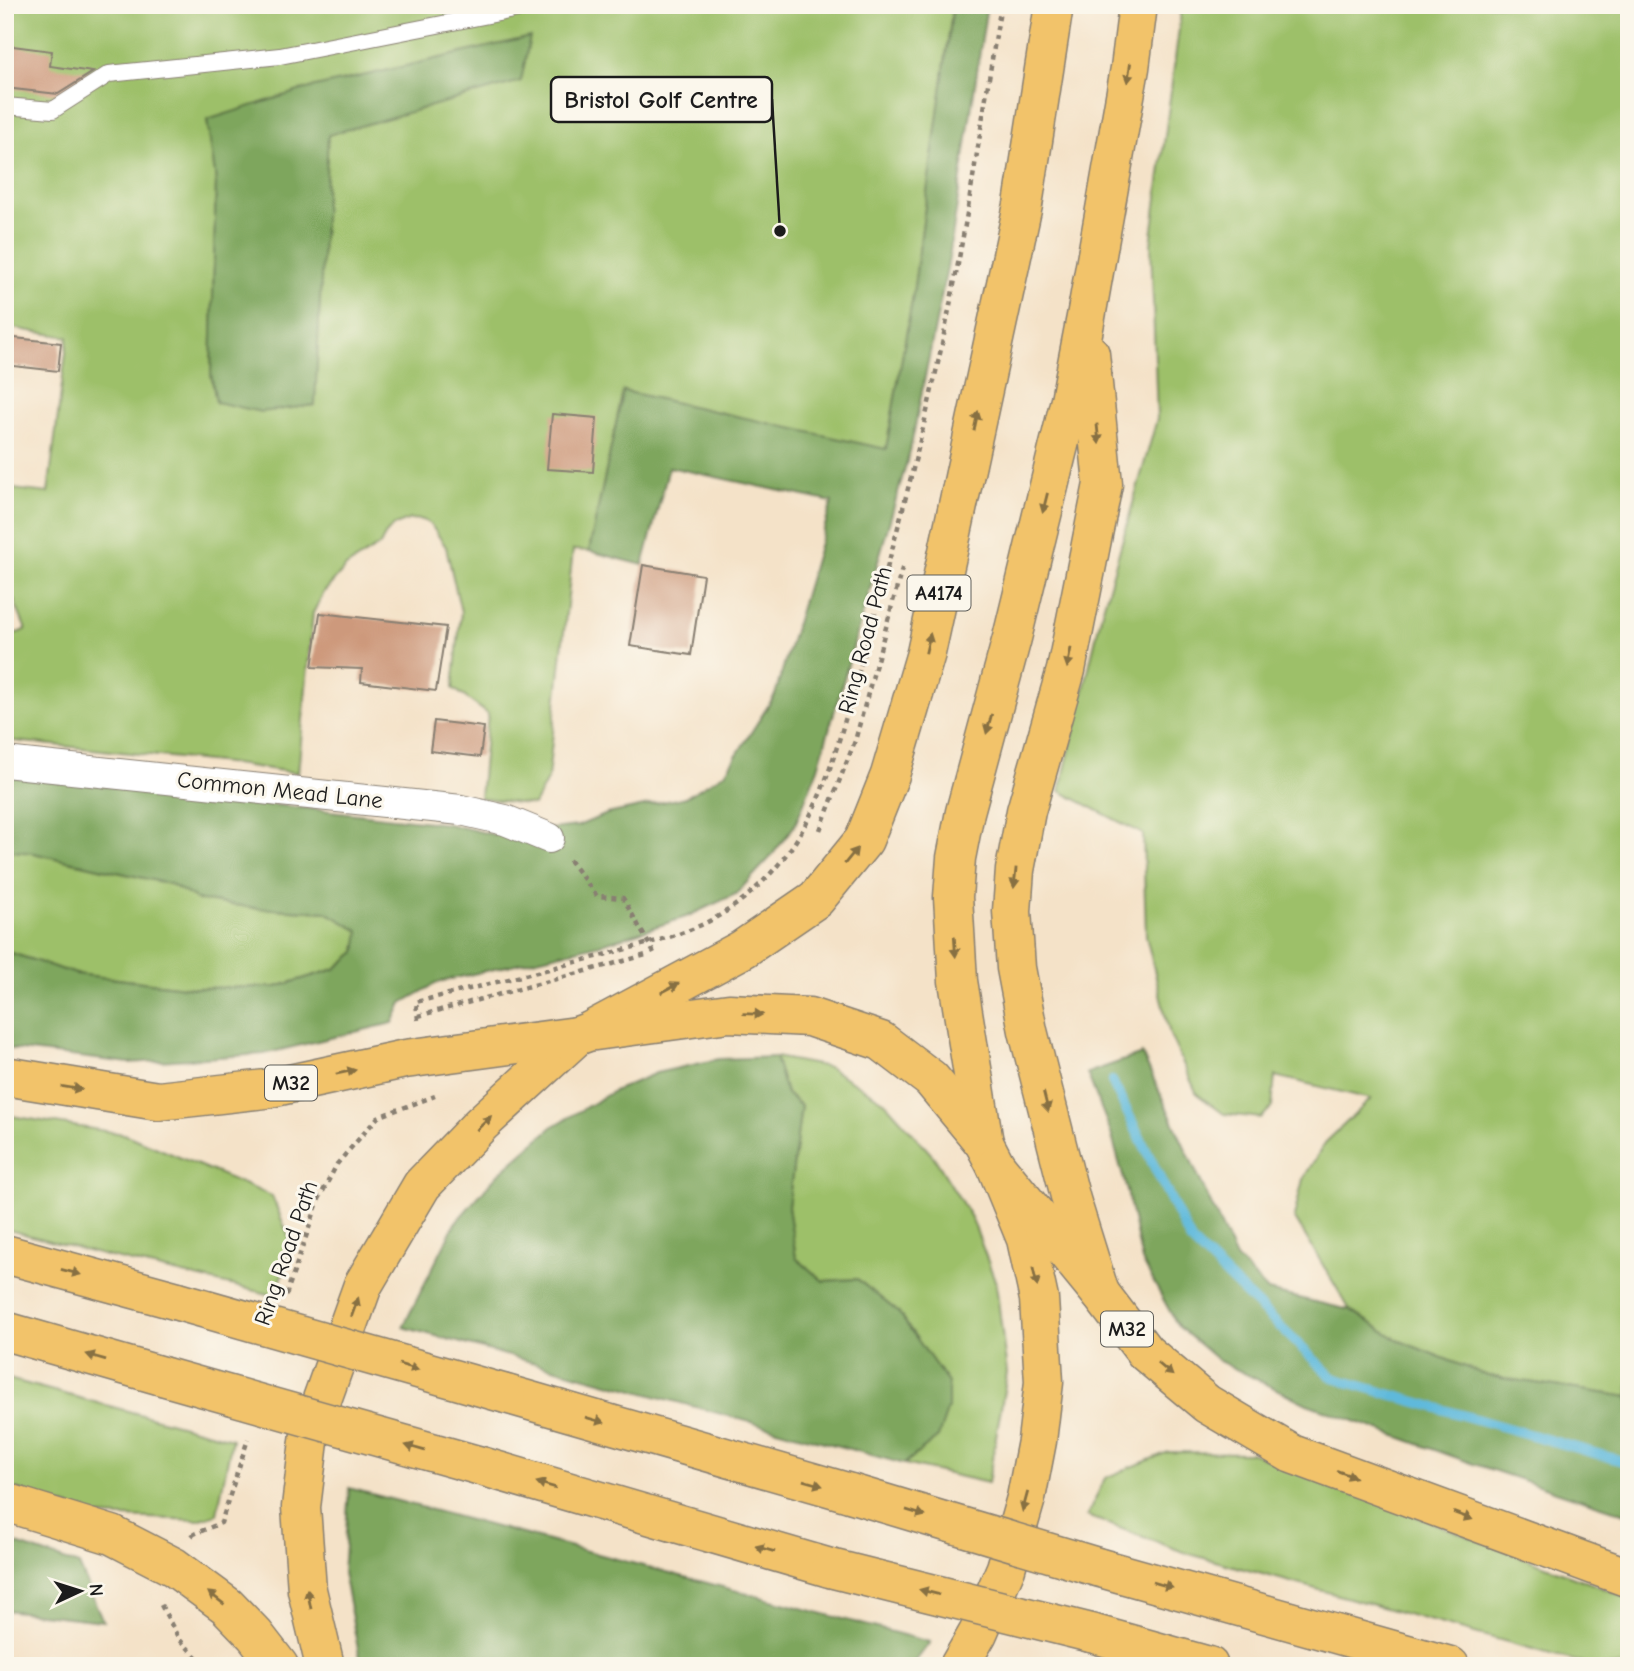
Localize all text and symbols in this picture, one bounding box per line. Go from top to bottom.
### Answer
one-way arrow [1123,62,1134,84]
callout: Bristol Golf Centre [551,77,772,122]
text: Bristol Golf Centre [564,86,758,114]
one-way arrow [971,410,982,432]
one-way arrow [1093,423,1104,445]
one-way arrow [1039,492,1050,514]
street label: Ring Road Path [832,563,898,717]
road number: A4174 [908,576,970,610]
one-way arrow [923,632,934,654]
one-way arrow [1063,647,1074,669]
one-way arrow [983,713,994,735]
street label: Common Mead Lane [176,766,384,814]
one-way arrow [843,847,858,864]
one-way arrow [1009,867,1020,889]
one-way arrow [950,936,961,958]
one-way arrow [660,983,680,995]
one-way arrow [742,1009,764,1020]
road number: M32 [265,1066,317,1100]
one-way arrow [335,1066,357,1077]
one-way arrow [62,1083,84,1094]
one-way arrow [1041,1091,1052,1113]
one-way arrow [475,1114,492,1131]
street label: Ring Road Path [249,1177,323,1329]
one-way arrow [1029,1266,1040,1288]
one-way arrow [60,1267,82,1278]
one-way arrow [350,1297,361,1318]
road number: M32 [1101,1312,1153,1346]
one-way arrow [85,1351,107,1362]
one-way arrow [1156,1361,1174,1377]
one-way arrow [399,1362,420,1372]
one-way arrow [585,1415,606,1425]
one-way arrow [405,1442,426,1452]
one-way arrow [1335,1468,1356,1479]
one-way arrow [803,1478,824,1488]
one-way arrow [535,1480,556,1490]
one-way arrow [1019,1491,1030,1513]
one-way arrow [906,1508,927,1518]
one-way arrow [1452,1511,1473,1522]
one-way arrow [754,1543,775,1553]
north arrow [46,1556,116,1626]
one-way arrow [1152,1580,1174,1591]
text: N [85,1583,107,1597]
one-way arrow [918,1586,940,1597]
one-way arrow [304,1588,315,1610]
one-way arrow [207,1592,225,1606]

